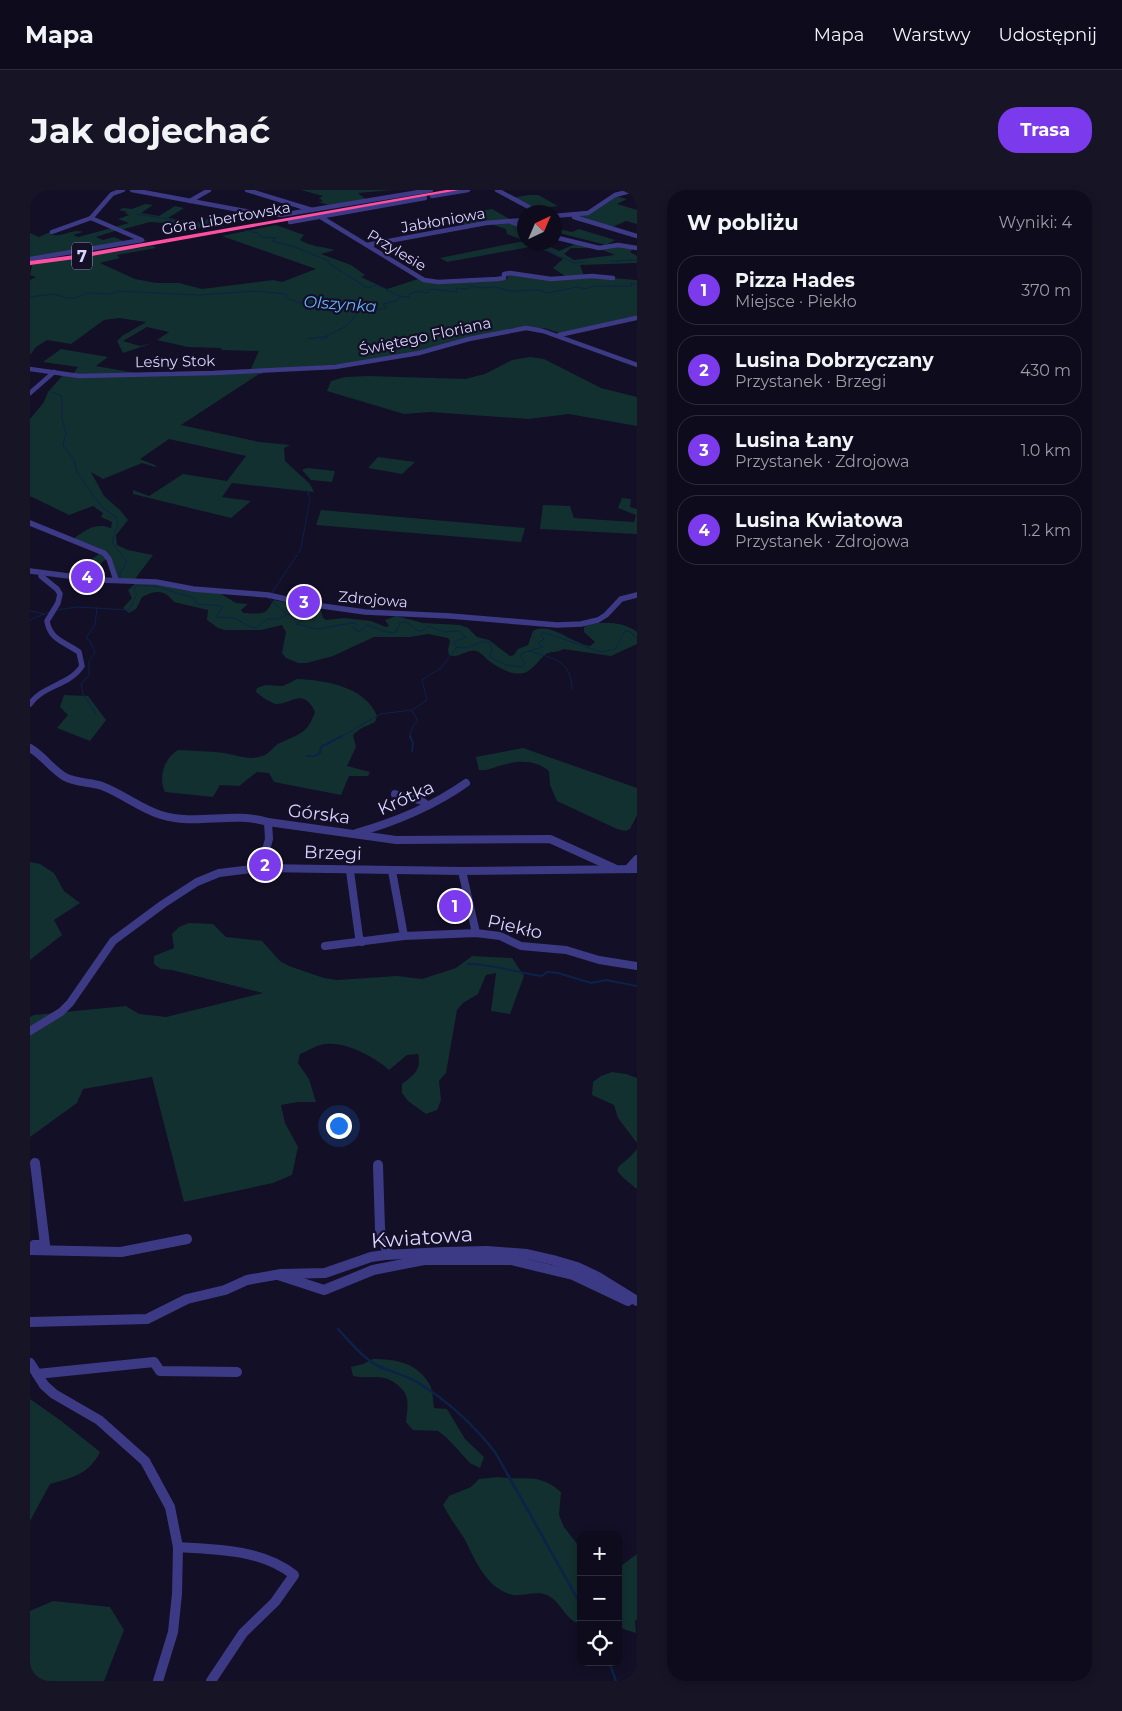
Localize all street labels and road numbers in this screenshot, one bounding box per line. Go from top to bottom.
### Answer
street label: Góra Libertowska [160,197,292,239]
street label: Jabłoniowa [398,203,487,237]
street label: Przylesie [364,225,430,275]
road number: 7 [72,242,92,270]
street label: Świętego Floriana [357,313,493,359]
street label: Leśny Stok [135,351,215,371]
street label: Zdrojowa [337,586,409,612]
street label: Krótka [374,776,438,820]
street label: Górska [287,799,351,829]
street label: Brzegi [304,841,362,865]
street label: Piekło [485,910,545,944]
street label: Kwiatowa [370,1221,474,1253]

